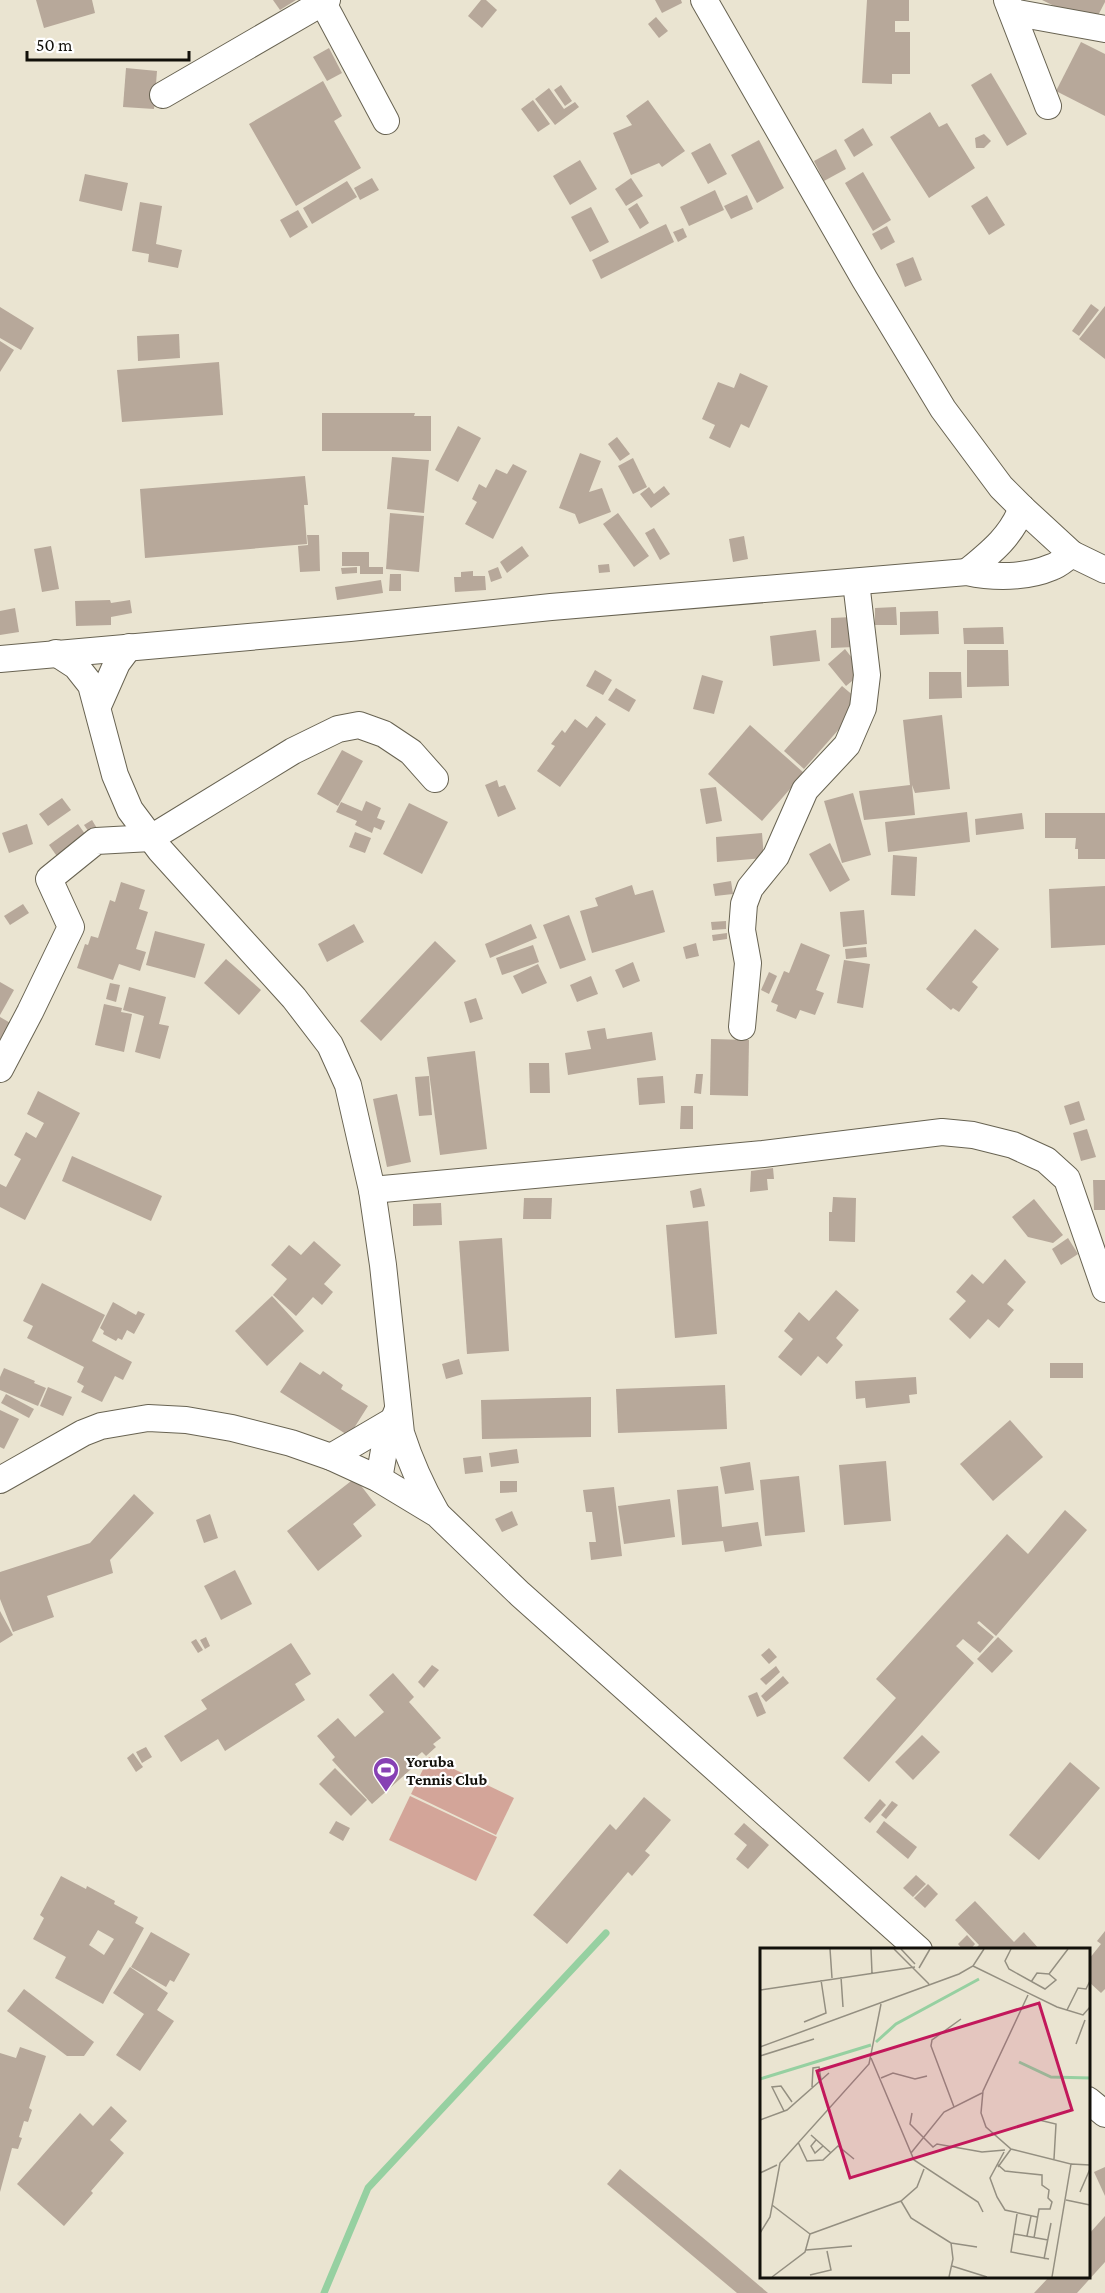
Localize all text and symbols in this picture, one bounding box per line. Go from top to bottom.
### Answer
scale bar [27,24,189,62]
text: 50 m [36,35,73,55]
place label: Yoruba Tennis Club [406,1753,487,1788]
sports icon: Yoruba Tennis Club [371,1755,401,1793]
inset map [760,1948,1090,2278]

